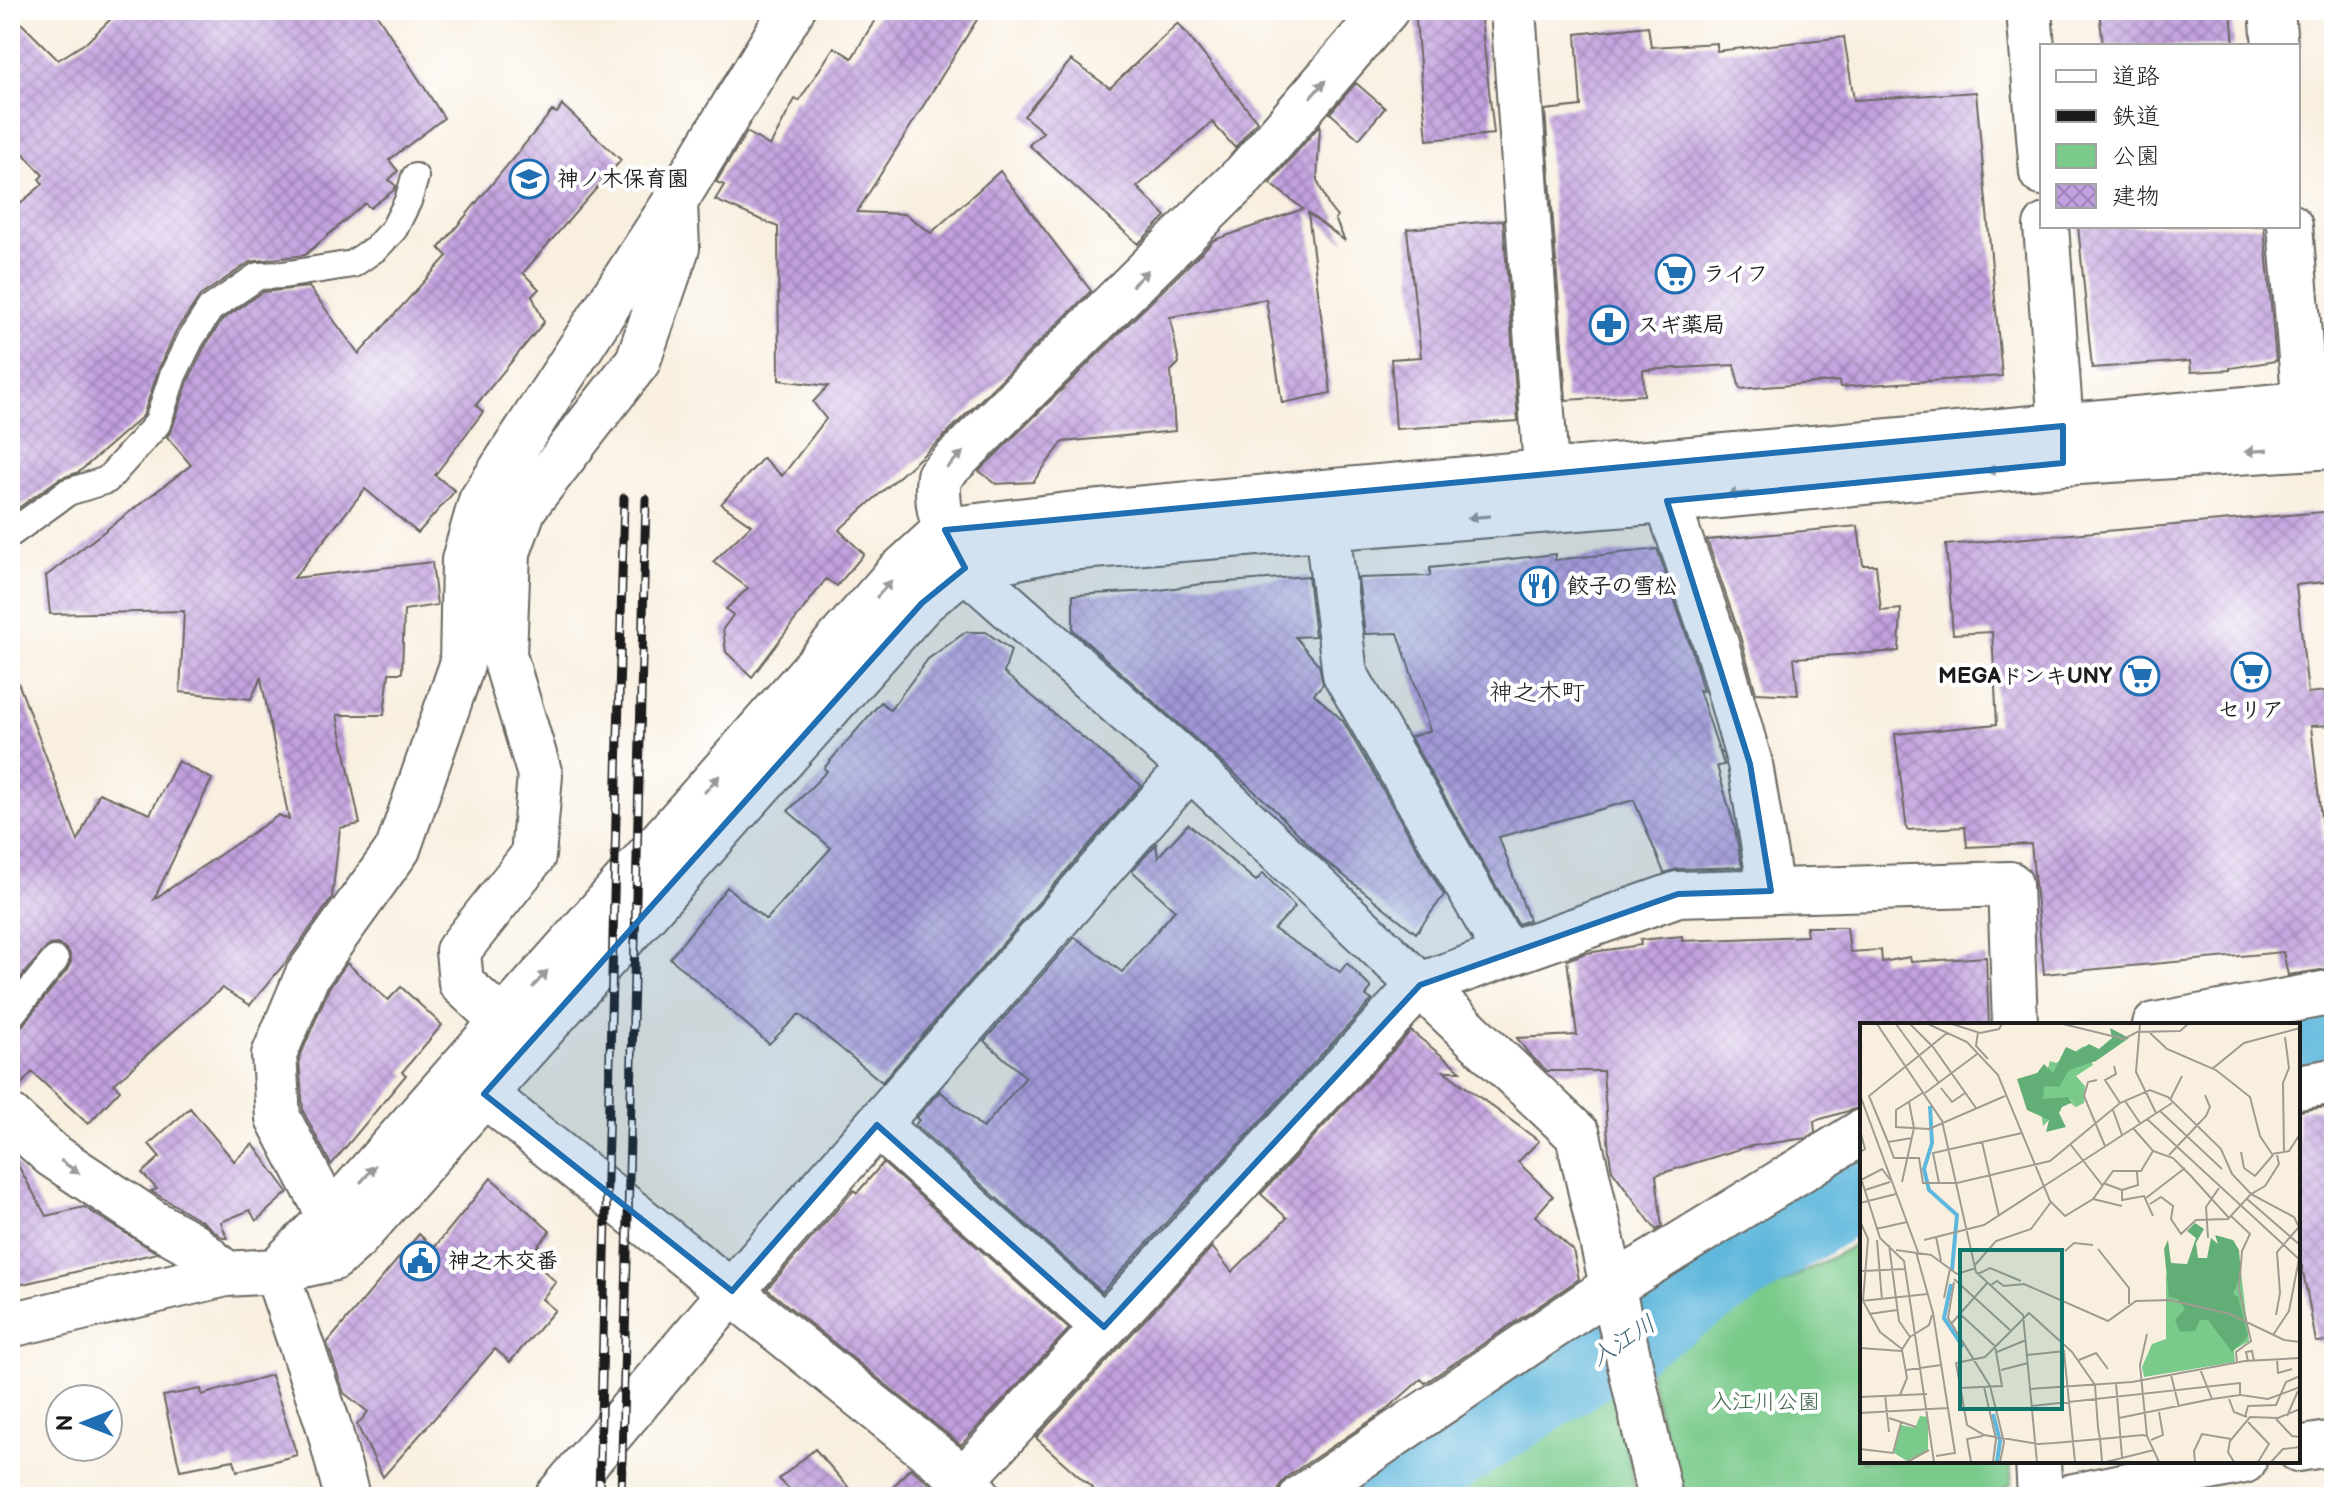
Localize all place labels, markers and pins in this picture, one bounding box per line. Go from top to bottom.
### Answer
school or university icon: 神ノ木保育園 [508,158,550,200]
place label: 神ノ木保育園 [557,166,689,193]
supermarket icon: ライフ [1654,253,1696,295]
place label: ライフ [1703,261,1769,288]
pharmacy icon: スギ薬局 [1588,304,1630,346]
place label: スギ薬局 [1637,312,1725,339]
restaurant icon: 餃子の雪松 [1518,565,1560,607]
place label: 餃子の雪松 [1567,573,1677,600]
supermarket icon: セリア [2230,651,2272,693]
supermarket icon: MEGAドンキUNY [2119,655,2161,697]
place label: MEGAドンキUNY [1938,663,2113,690]
place label: セリア [2218,697,2284,724]
public building icon: 神之木交番 [399,1240,441,1282]
place label: 神之木交番 [448,1248,558,1275]

